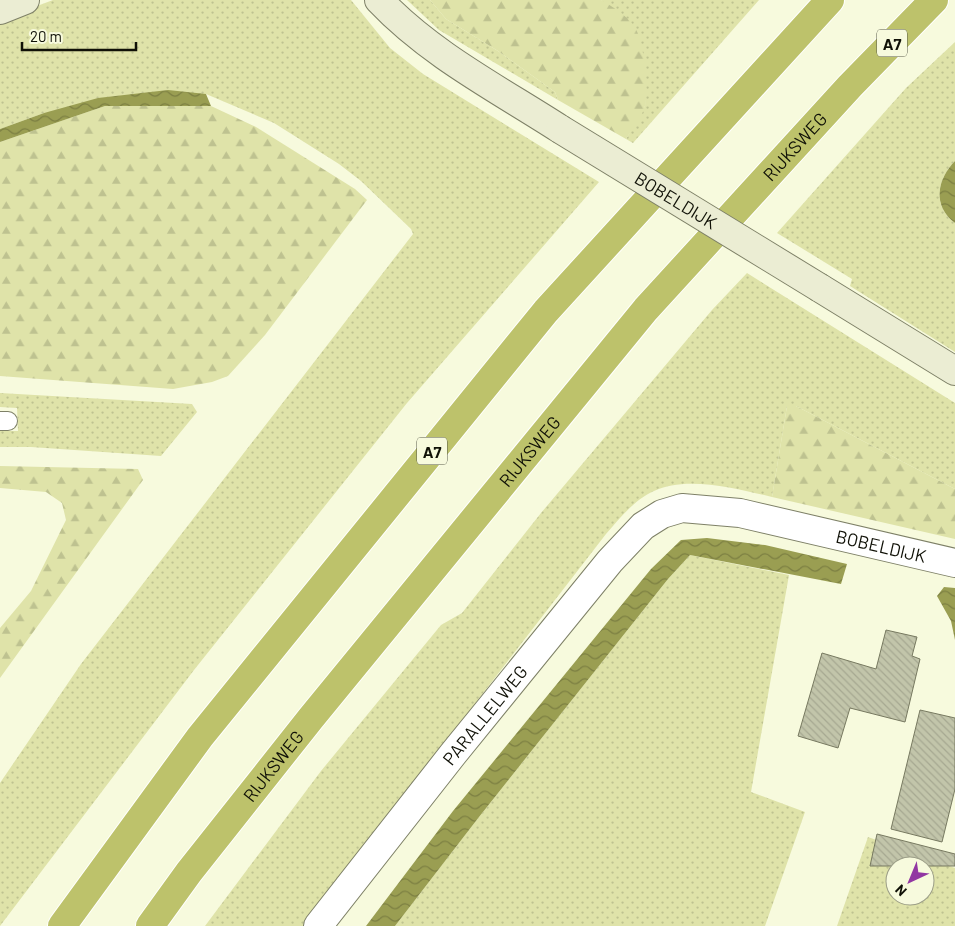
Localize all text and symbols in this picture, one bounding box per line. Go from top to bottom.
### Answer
scale bar [22,20,136,52]
text: 20 m [30,27,62,45]
road number: A7 [877,29,907,56]
street label: RIJKSWEG [758,108,831,185]
street label: BOBELDIJK [631,167,721,233]
street label: RIJKSWEG [494,411,565,491]
road number: A7 [417,438,447,464]
street label: BOBELDIJK [834,525,928,567]
street label: PARALLELWEG [438,661,532,769]
street label: RIJKSWEG [238,726,308,806]
north arrow [885,856,935,906]
text: N [891,881,910,900]

